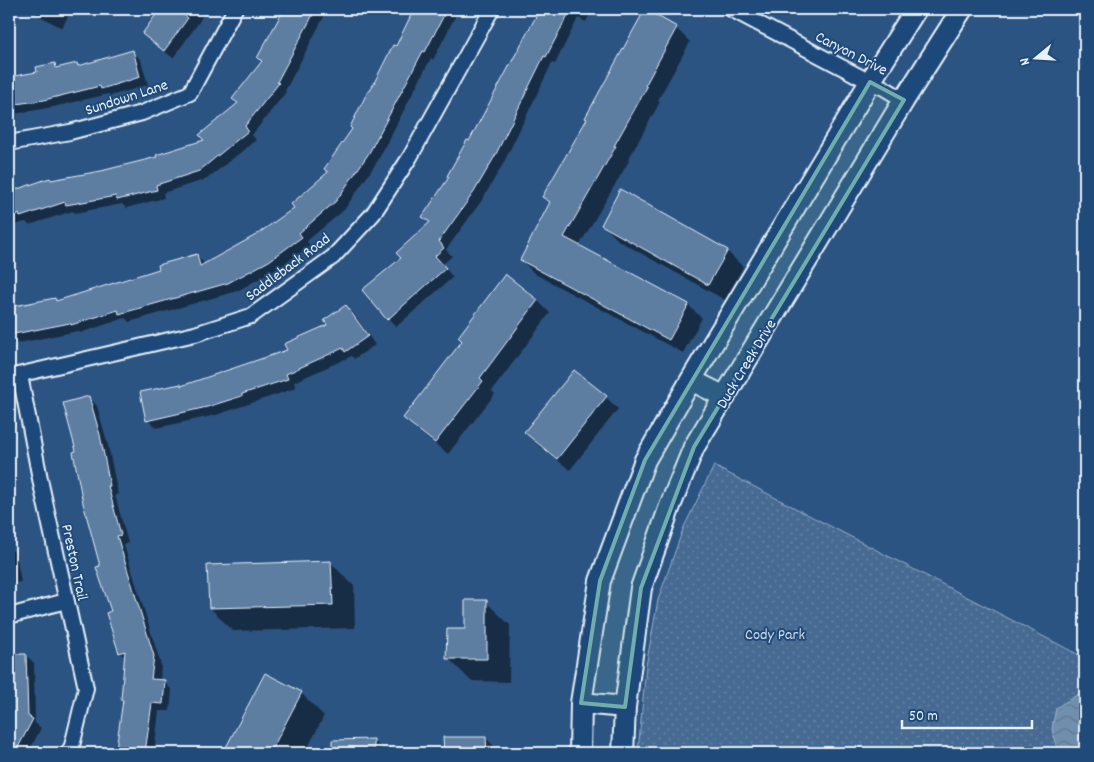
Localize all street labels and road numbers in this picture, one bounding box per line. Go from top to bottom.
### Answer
street label: Canyon Drive [811,26,891,82]
street label: Sundown Lane [82,74,171,123]
street label: Saddleback Road [241,228,336,308]
street label: Duck Creek Drive [711,315,783,413]
street label: Preston Trail [54,522,93,603]

